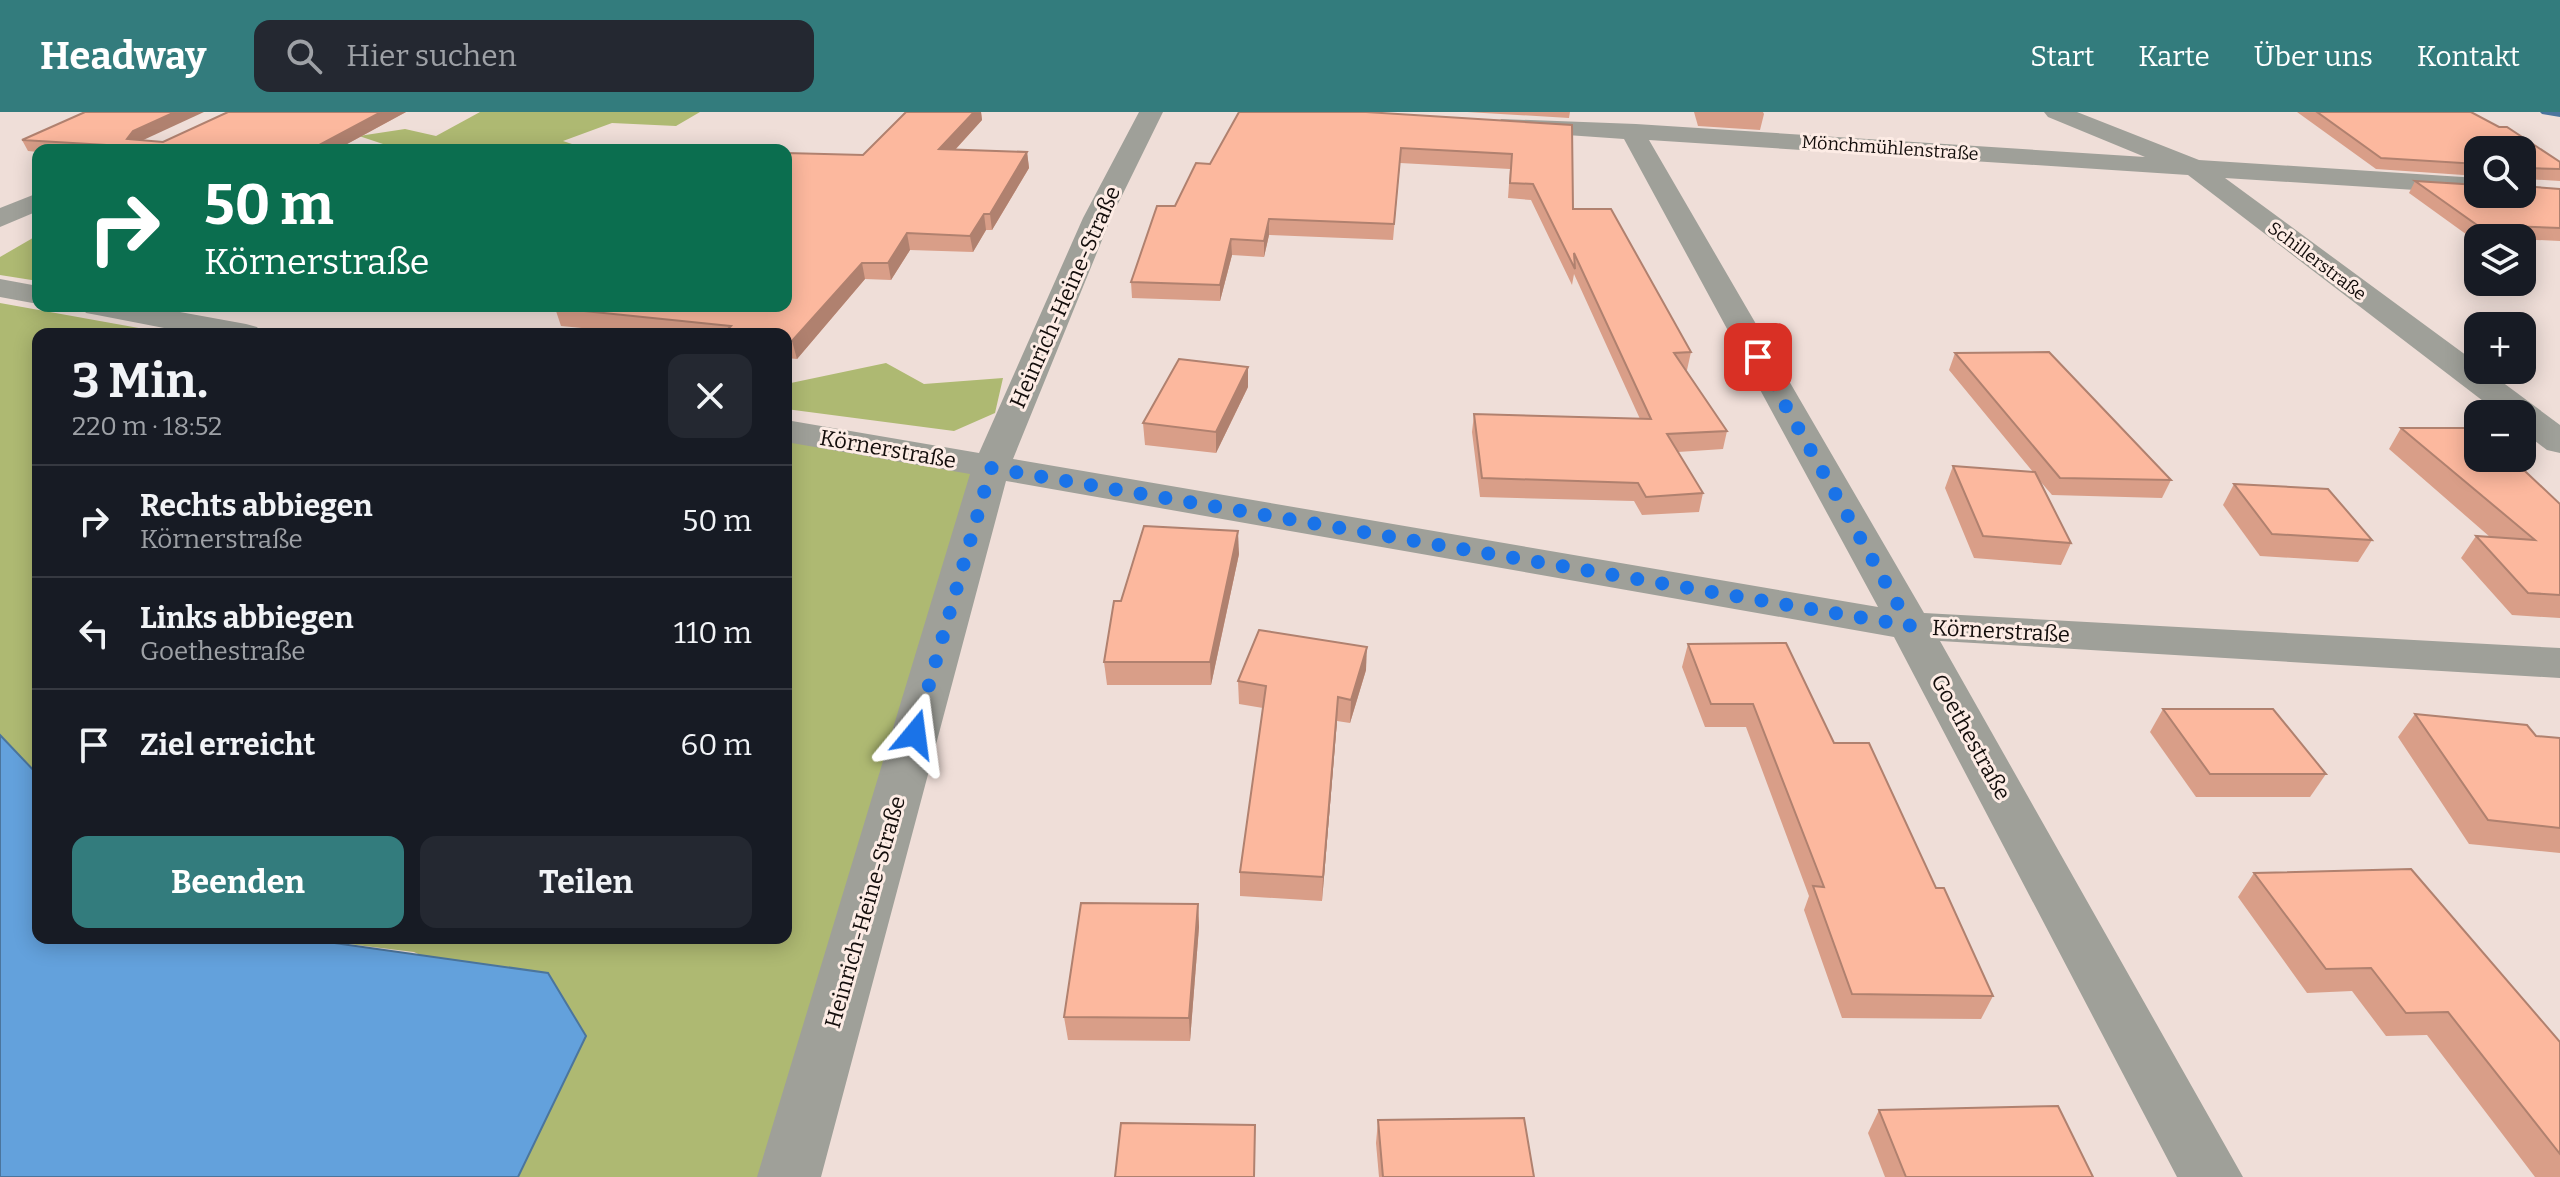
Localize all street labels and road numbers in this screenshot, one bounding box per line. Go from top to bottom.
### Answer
street label: Mönchmühlenstraße [1801,131,1979,165]
street label: Heinrich-Heine-Straße [1004,182,1126,412]
street label: Schillerstraße [2263,217,2371,305]
street label: Körnerstraße [818,424,958,474]
street label: Körnerstraße [1931,614,2071,648]
street label: Goethestraße [1925,669,2017,805]
street label: Heinrich-Heine-Straße [819,793,911,1031]

